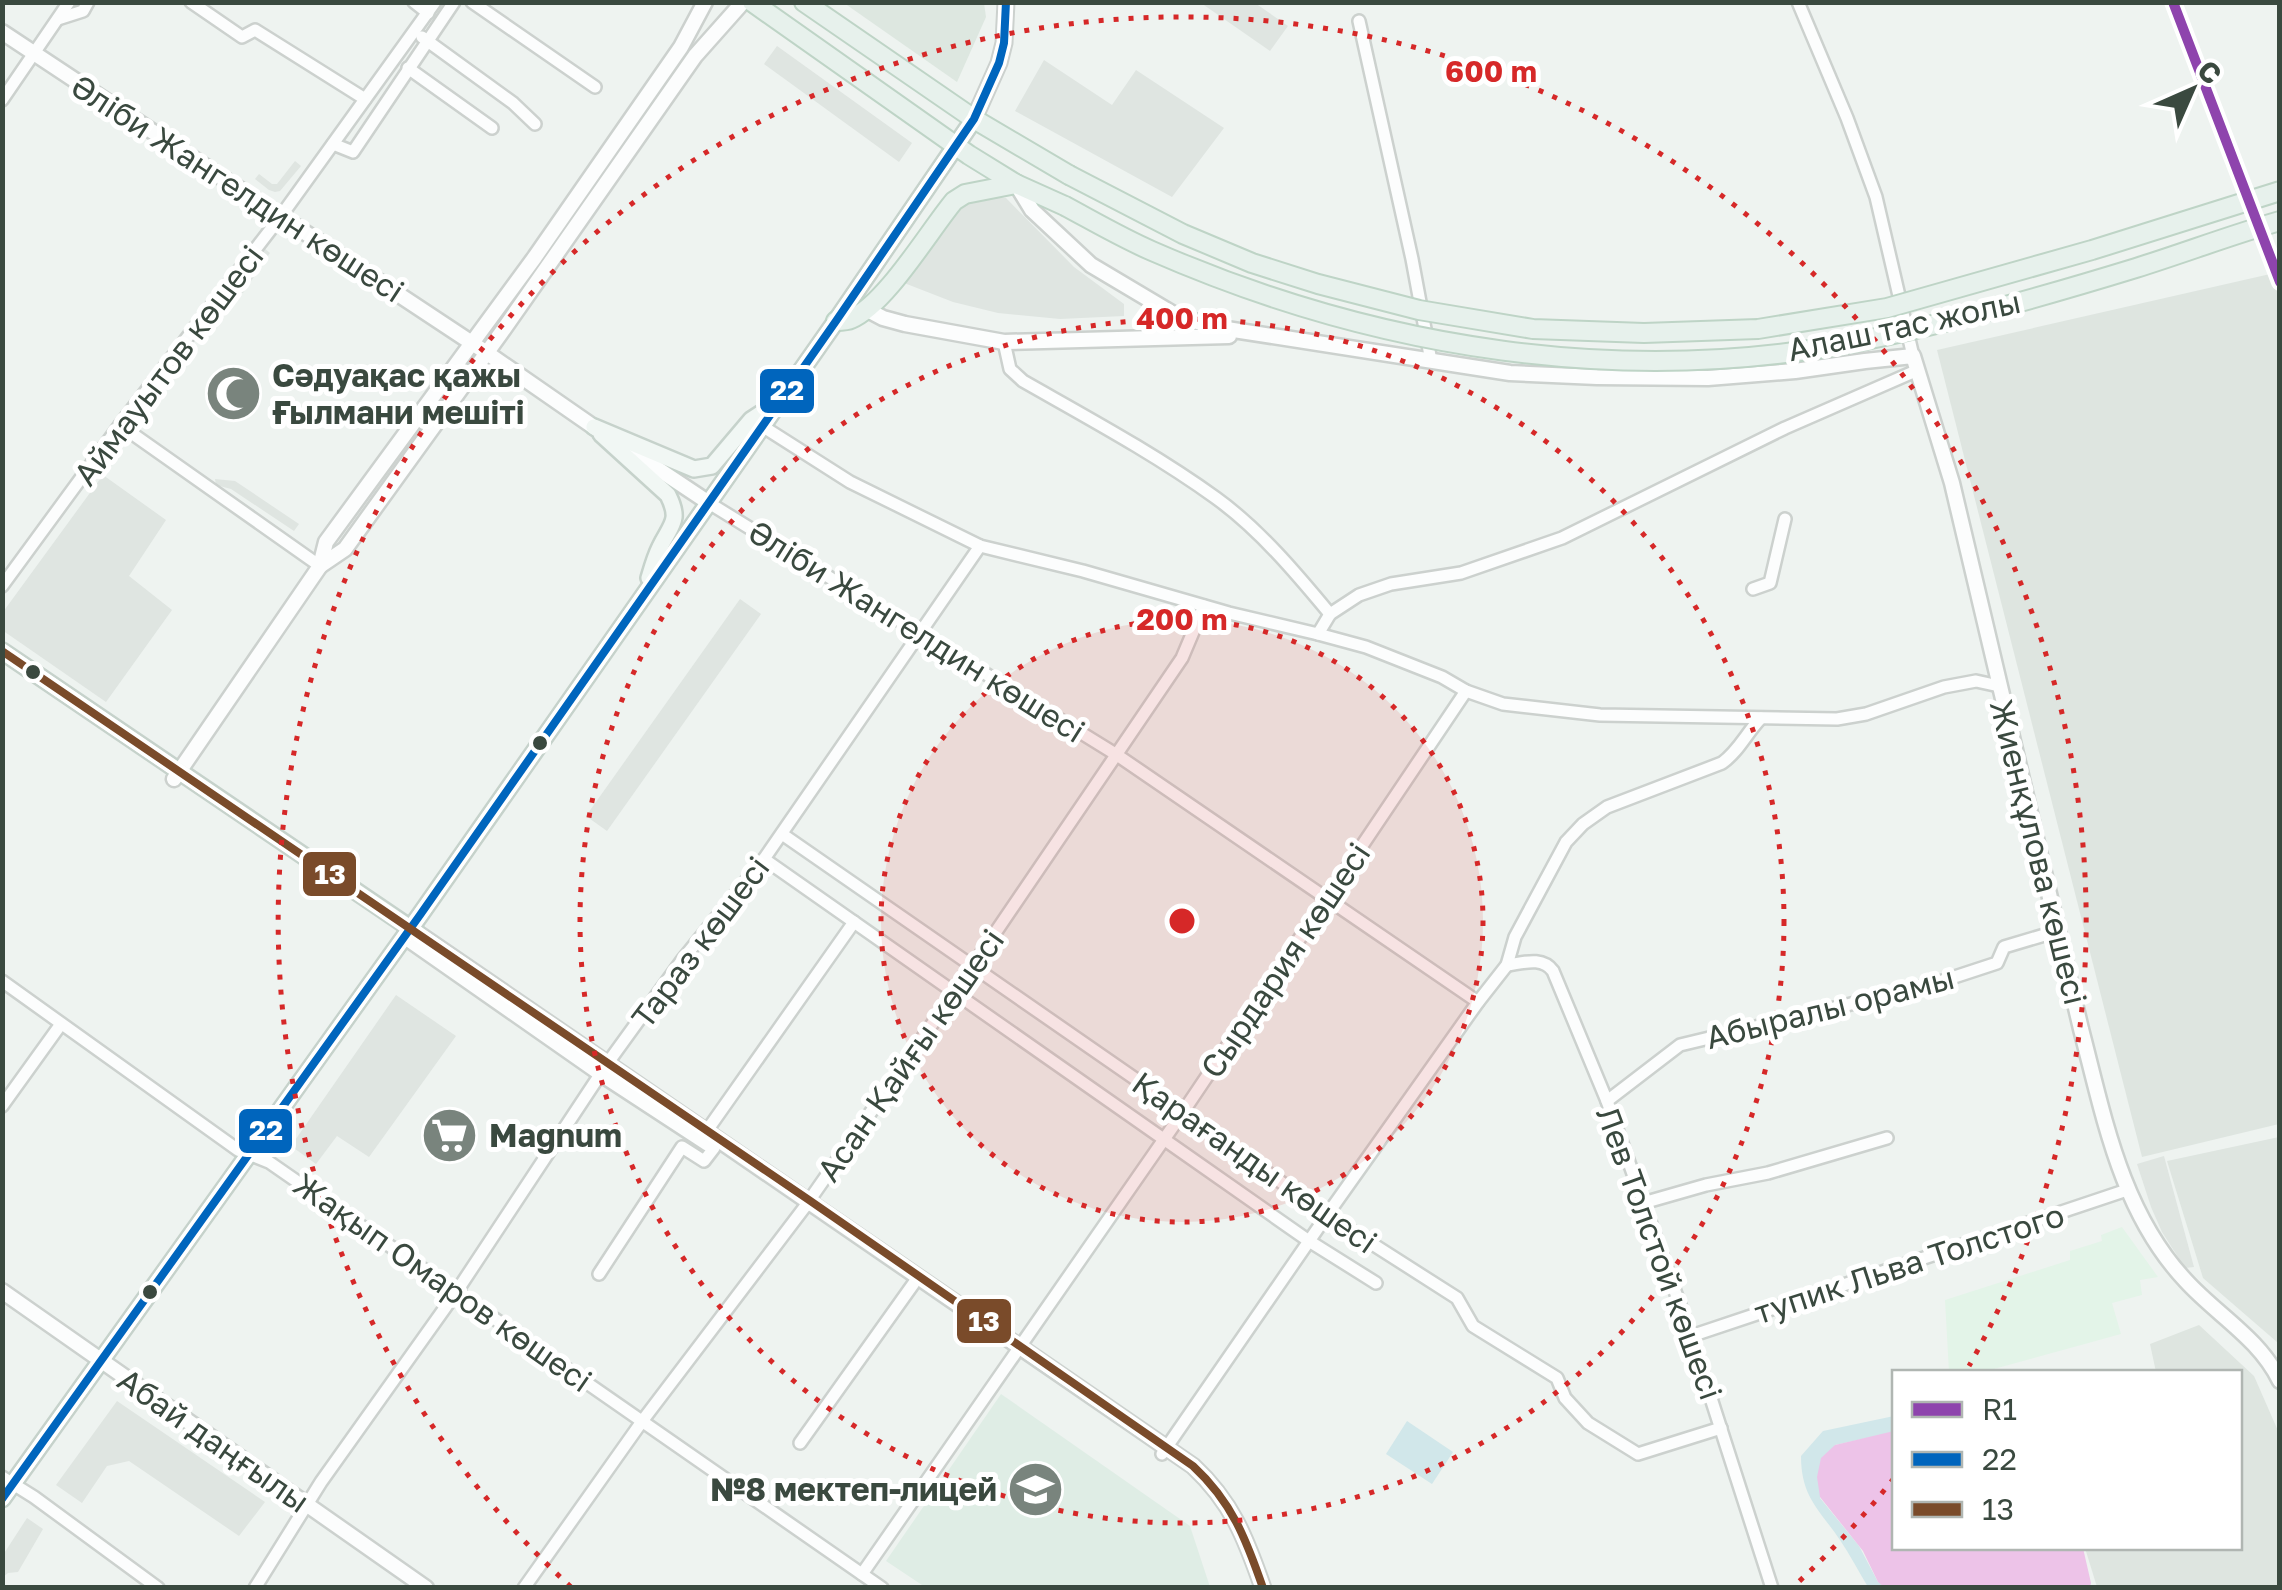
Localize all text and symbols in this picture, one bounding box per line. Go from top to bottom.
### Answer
north arrow [2142,40,2242,140]
text: 600 m [1445,53,1537,89]
text: С [2191,53,2229,91]
street label: Әліби Жангелдин көшесі [65,66,411,310]
street label: Аймауытов көшесі [65,237,271,493]
street label: Алаш тас жолы [1784,282,2024,368]
text: 400 m [1136,300,1228,336]
place label: Сәдуақас қажы Ғылмани мешіті [272,356,525,431]
mosque icon: Сәдуақас қажы Ғылмани мешіті [203,363,263,423]
line badge: 22 [758,367,816,415]
text: 22 [770,373,804,406]
street label: Әліби Жангелдин көшесі [742,512,1092,750]
text: 200 m [1136,601,1228,637]
unlabelled marker [23,662,43,682]
street label: Жиенқұлова көшесі [1983,695,2095,1009]
unlabelled marker [530,733,550,753]
street label: Сырдария көшесі [1192,835,1378,1085]
street label: Тараз көшесі [623,849,777,1035]
line badge: 13 [301,850,358,898]
text: 13 [314,857,346,890]
centre of rings [1164,903,1200,939]
street label: Асан Қайғы көшесі [809,922,1011,1188]
street label: Абыралы орамы [1702,958,1958,1056]
street label: Қарағанды көшесі [1126,1063,1384,1261]
street label: Лев Толстой көшесі [1589,1101,1731,1405]
supermarket icon: Magnum [420,1105,480,1165]
line badge: 22 [237,1107,294,1155]
text: 22 [249,1113,283,1146]
place label: Magnum [489,1116,622,1154]
street label: Жақып Омаров көшесі [287,1165,599,1399]
street label: тупик Льва Толстого [1749,1195,2069,1331]
unlabelled marker [140,1282,160,1302]
line badge: 13 [955,1297,1013,1345]
text: 13 [968,1304,1000,1337]
street label: Абай даңғылы [111,1360,317,1520]
legend [1892,1370,2242,1550]
text: R1 [1982,1391,2017,1427]
text: 22 [1982,1441,2017,1477]
school or university icon: №8 мектеп-лицей [1006,1459,1066,1519]
place label: №8 мектеп-лицей [710,1470,997,1508]
text: 13 [1982,1491,2014,1527]

